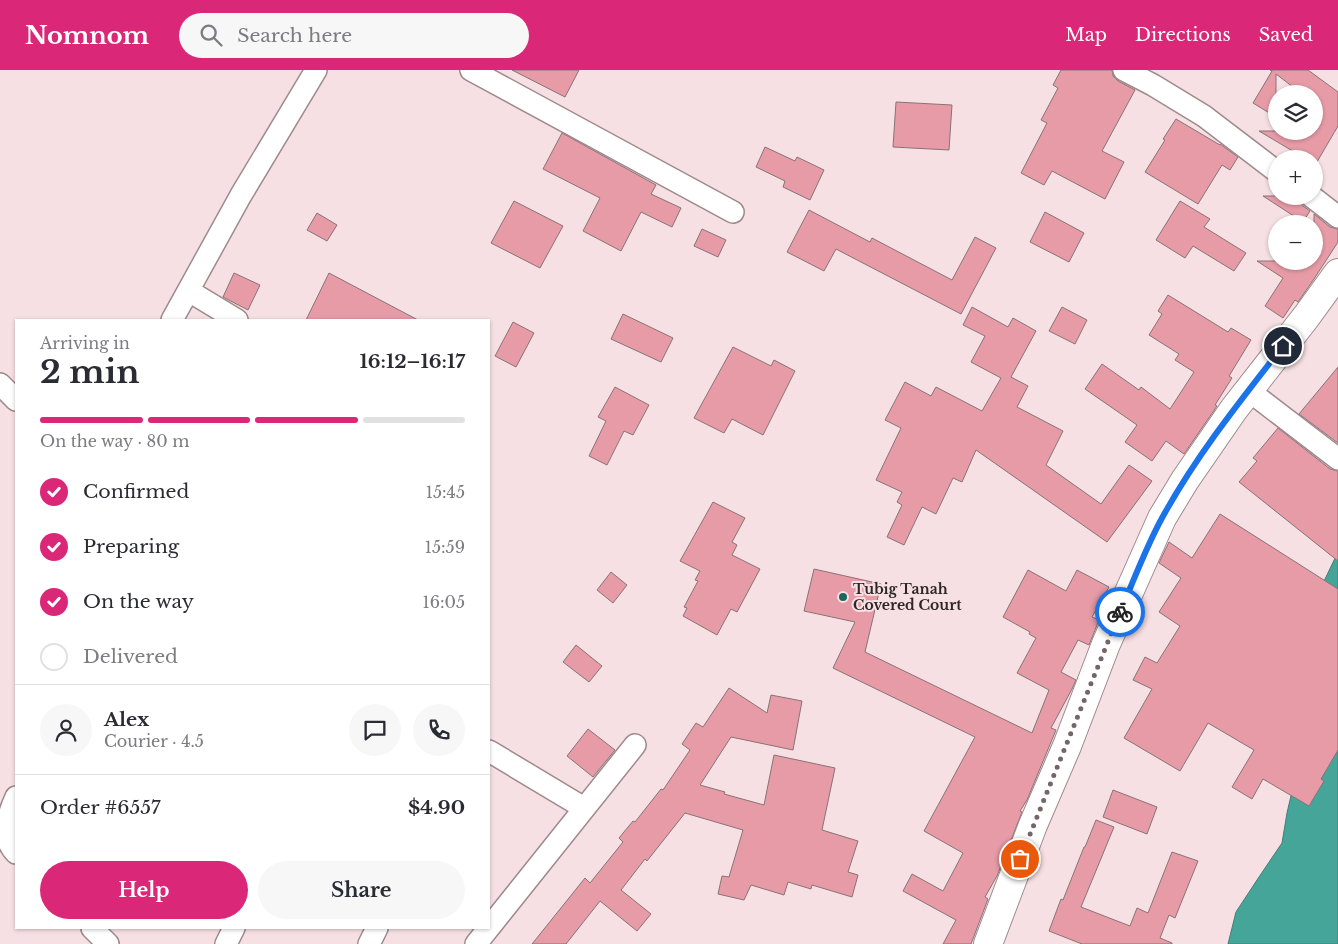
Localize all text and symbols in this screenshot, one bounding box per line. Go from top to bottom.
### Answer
search box [179,13,529,58]
text: Nomnom [25,21,149,50]
icon: search [197,21,225,49]
text: Search here [237,24,352,47]
text: Map [1065,24,1107,46]
text: Directions [1135,24,1231,46]
text: Saved [1259,24,1313,46]
map controls [1268,85,1323,270]
button: layers [1268,85,1323,140]
button: + [1268,150,1323,205]
button: − [1268,215,1323,270]
pin [1262,325,1304,367]
icon: home [1269,332,1297,360]
text: Arriving in [40,333,130,353]
text: 16:12–16:17 [359,350,465,373]
text: 2 min [40,352,140,392]
text: On the way · 80 m [40,431,190,451]
icon: check [40,478,68,506]
text: Confirmed [83,480,189,503]
text: 15:45 [426,482,465,502]
icon: check [40,533,68,561]
text: Preparing [83,535,179,558]
text: 15:59 [425,537,465,557]
place label: Tubig Tanah Covered Court [853,580,962,614]
courier [1095,587,1145,637]
icon: check [40,588,68,616]
text: On the way [83,590,194,613]
marker: Tubig Tanah Covered Court [837,591,849,603]
text: 16:05 [423,592,465,612]
icon: bike [1106,598,1134,626]
text: Delivered [83,645,178,668]
button: person [40,704,92,756]
button: chat [349,704,401,756]
button: phone [413,704,465,756]
text: Alex [104,708,149,731]
text: Courier · 4.5 [104,731,204,751]
text: Order #6557 [40,796,161,819]
text: $4.90 [408,796,465,819]
pin [999,838,1041,880]
icon: bag [1006,845,1034,873]
button: Help [40,861,248,919]
button: Share [258,861,465,919]

